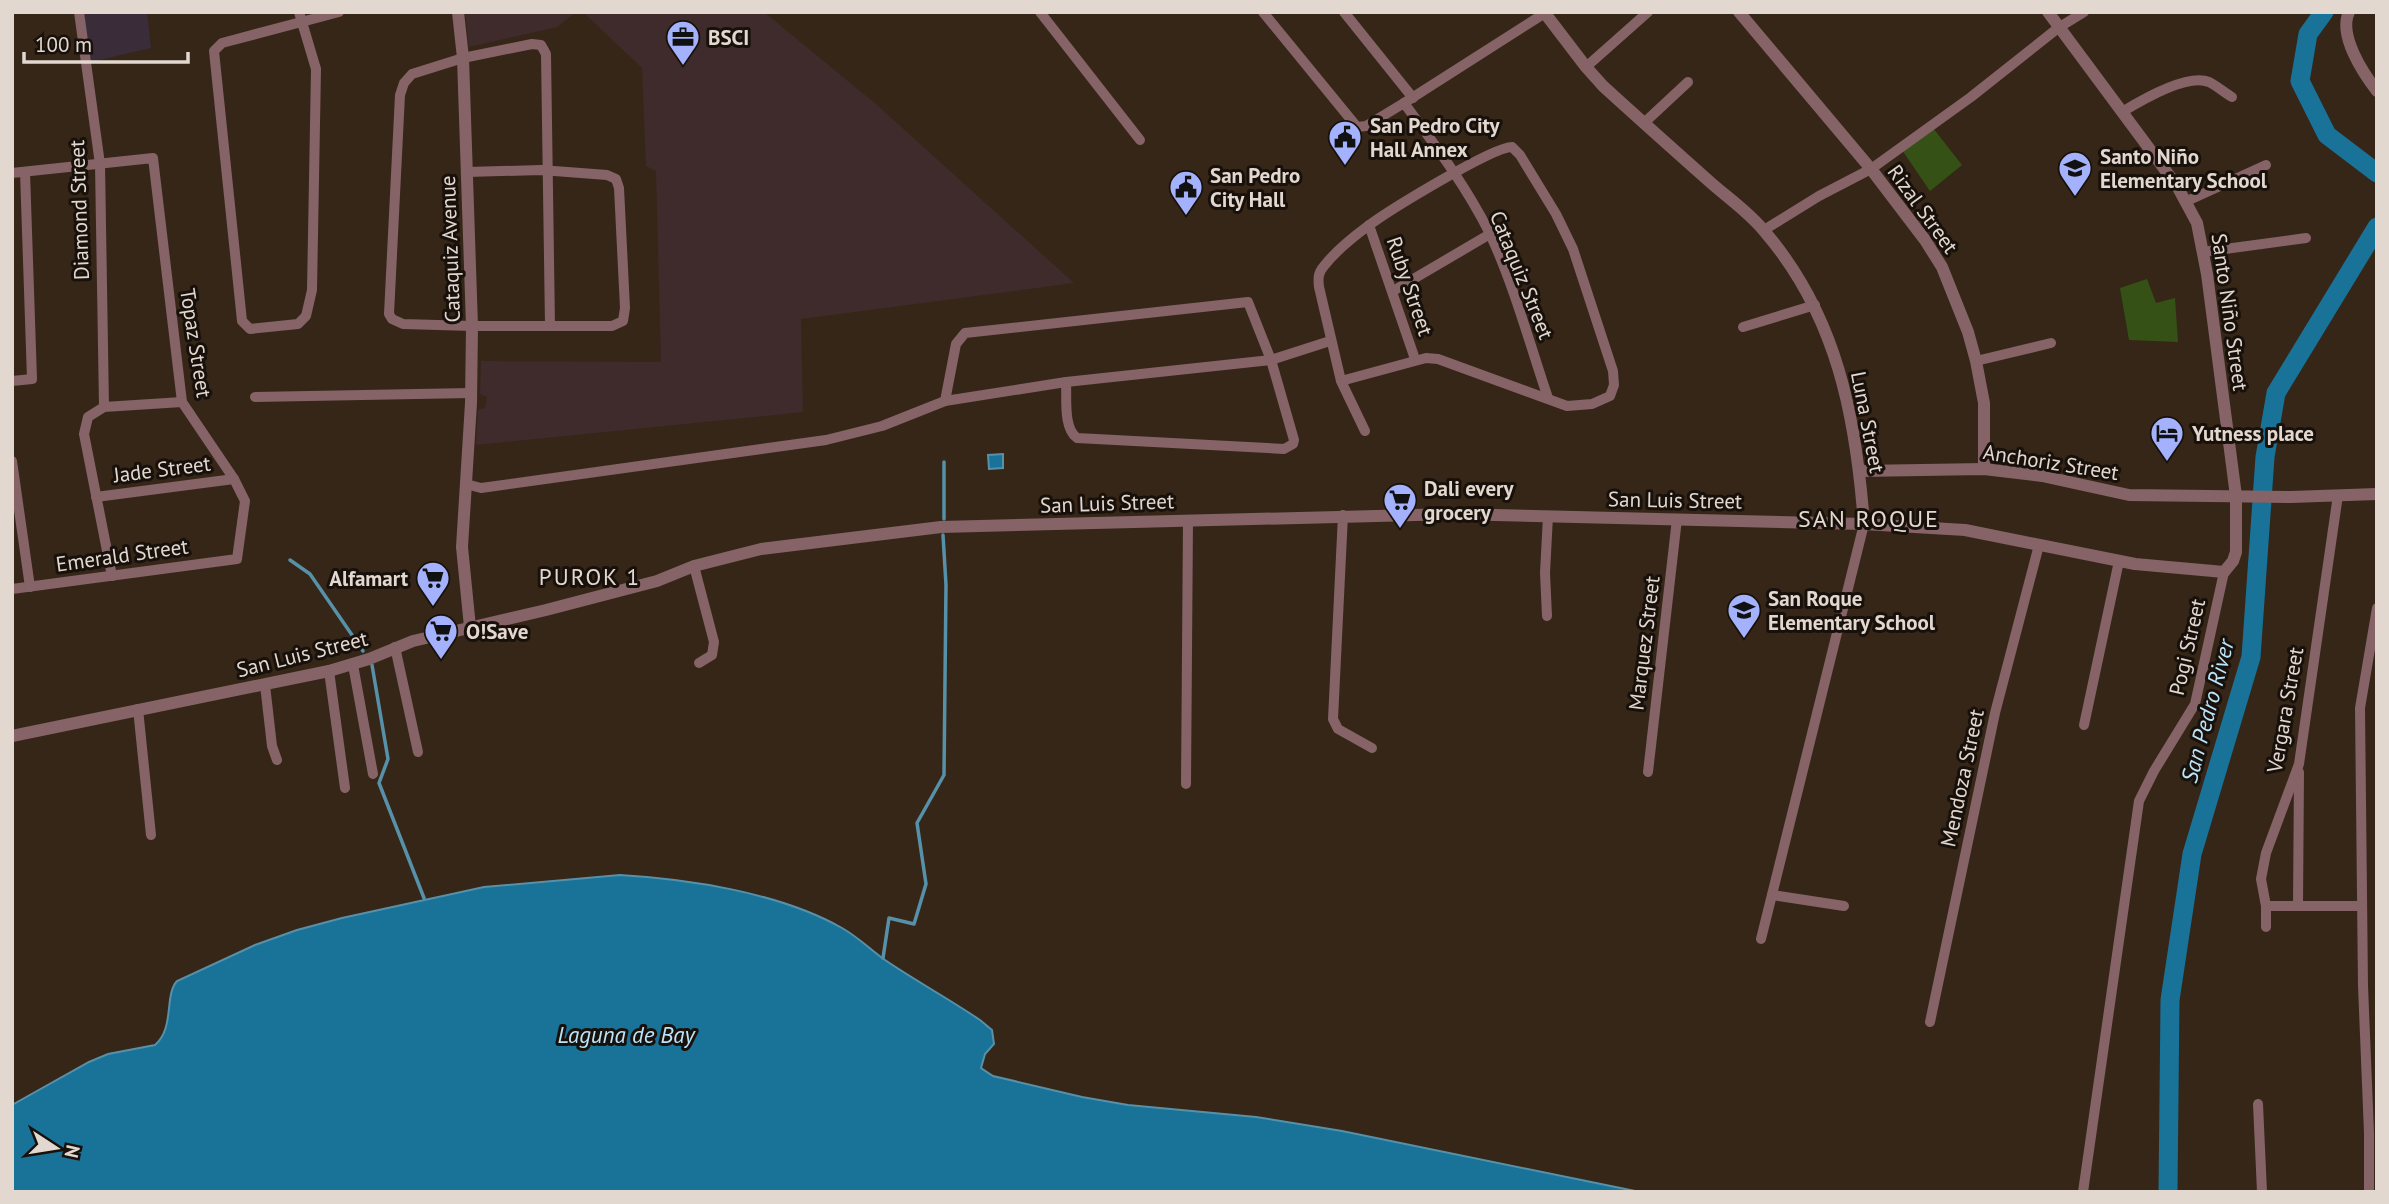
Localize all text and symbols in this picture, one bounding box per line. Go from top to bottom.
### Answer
office icon: BSCI [664,18,702,67]
scale bar [24,21,189,65]
place label: BSCI [708,24,749,51]
text: 100 m [35,31,92,58]
place label: San Pedro City Hall Annex [1370,112,1500,163]
public building icon: San Pedro City Hall Annex [1326,118,1364,167]
street label: Diamond Street [63,140,95,280]
place label: Santo Niño Elementary School [2100,143,2268,194]
school or university icon: Santo Niño Elementary School [2056,149,2094,198]
street label: Rizal Street [1882,159,1964,259]
place label: San Pedro City Hall [1210,162,1300,213]
public building icon: San Pedro City Hall [1167,168,1205,217]
street label: Cataquiz Avenue [434,175,466,323]
street label: Cataquiz Street [1484,207,1560,343]
street label: Santo Niño Street [2206,232,2254,392]
street label: Ruby Street [1380,233,1440,339]
street label: Topaz Street [174,287,218,399]
street label: Luna Street [1845,369,1891,475]
hotel icon: Yutness place [2148,414,2186,463]
place label: Yutness place [2191,420,2314,447]
street label: Anchoriz Street [1981,438,2121,486]
street label: Jade Street [111,450,212,488]
place label: Dali every grocery [1424,475,1514,526]
supermarket icon: Dali every grocery [1381,481,1419,530]
street label: San Luis Street [1608,485,1742,515]
street label: San Luis Street [1039,487,1175,519]
district label: SAN ROQUE [1798,503,1940,534]
street label: Emerald Street [54,532,190,578]
supermarket icon: Alfamart [414,559,452,608]
district label: PUROK 1 [539,562,641,591]
place label: Alfamart [329,565,409,592]
street label: Marquez Street [1622,574,1666,712]
place label: San Roque Elementary School [1768,585,1936,636]
school or university icon: San Roque Elementary School [1725,591,1763,640]
street label: Pogi Street [2163,596,2211,698]
supermarket icon: O!Save [422,612,460,661]
place label: O!Save [466,618,528,645]
street label: San Luis Street [234,625,370,683]
water label: San Pedro River [2174,635,2240,786]
street label: Vergara Street [2261,645,2309,776]
street label: Mendoza Street [1934,707,1990,849]
water label: Laguna de Bay [557,1020,696,1049]
north arrow [21,1113,91,1183]
text: N [60,1143,86,1160]

